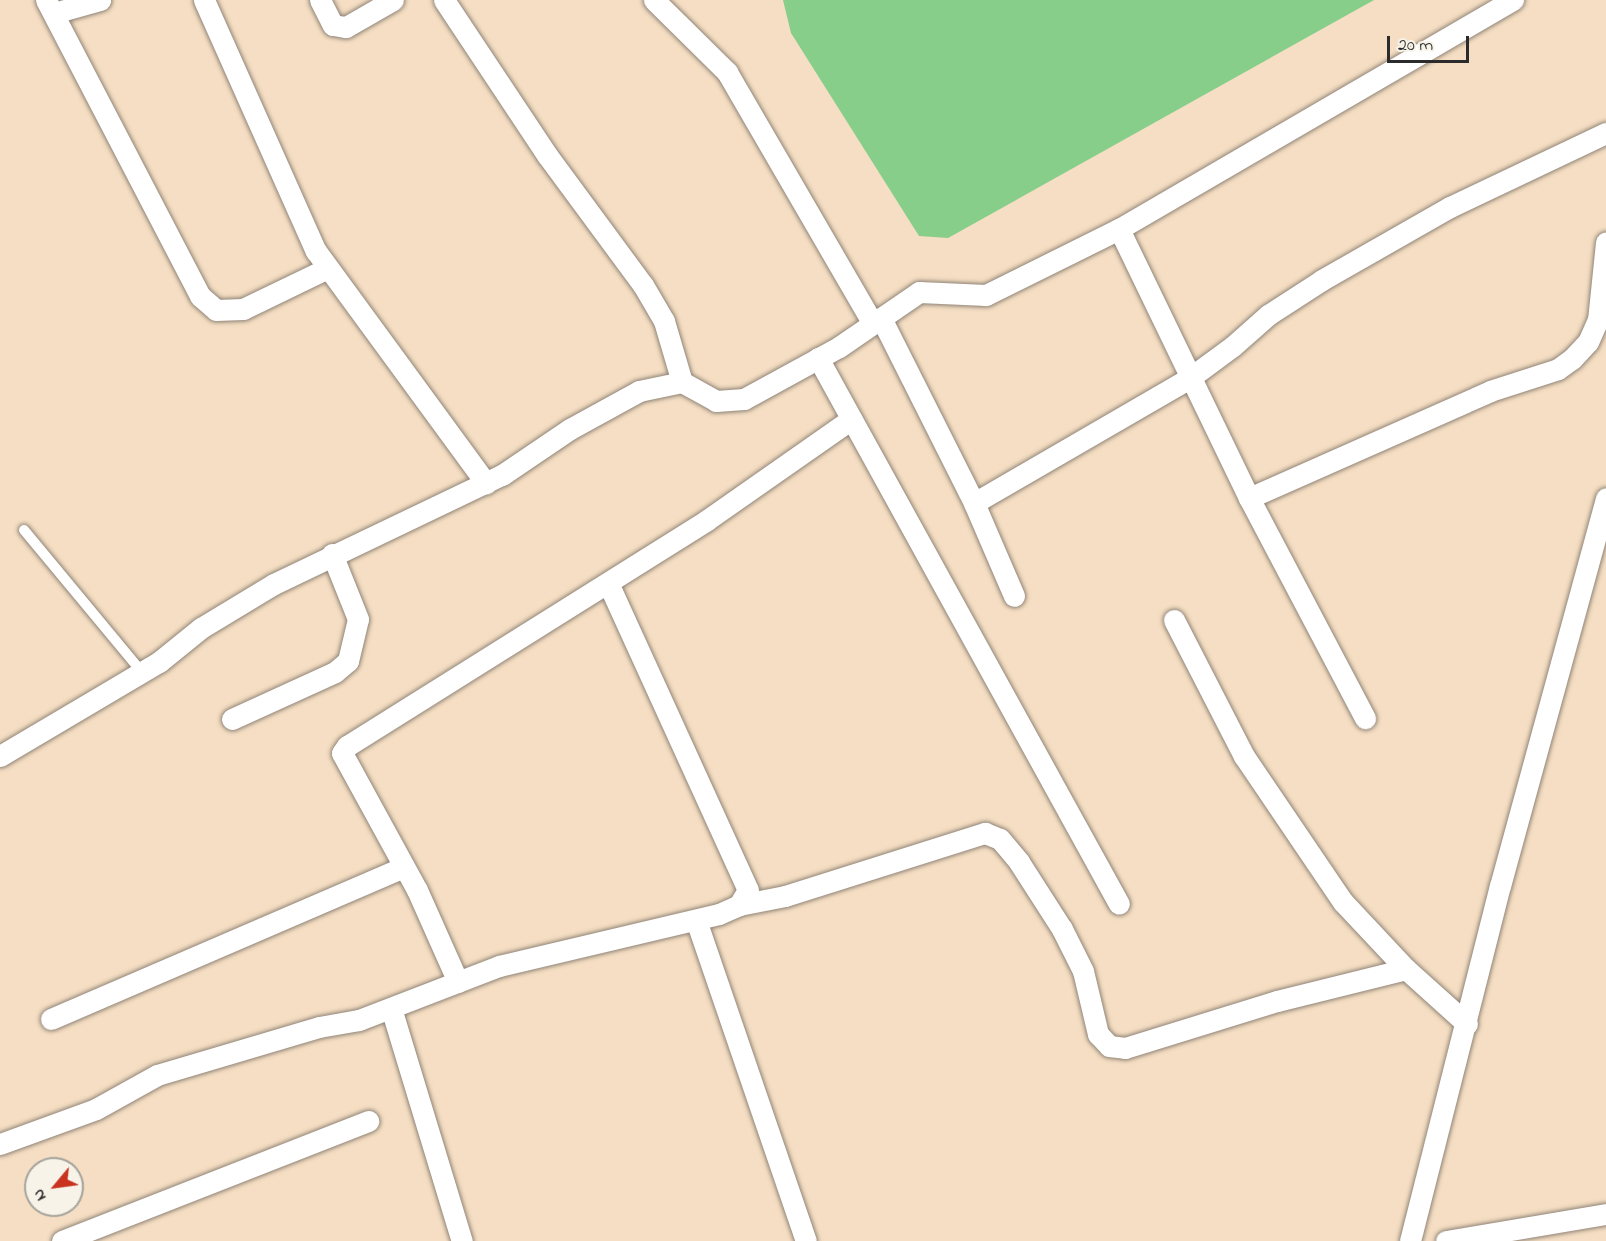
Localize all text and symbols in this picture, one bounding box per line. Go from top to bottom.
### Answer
scale bar [1390,24,1472,62]
text: 20 m [1398,33,1433,59]
north arrow [24,1157,84,1217]
text: N [27,1184,53,1205]

